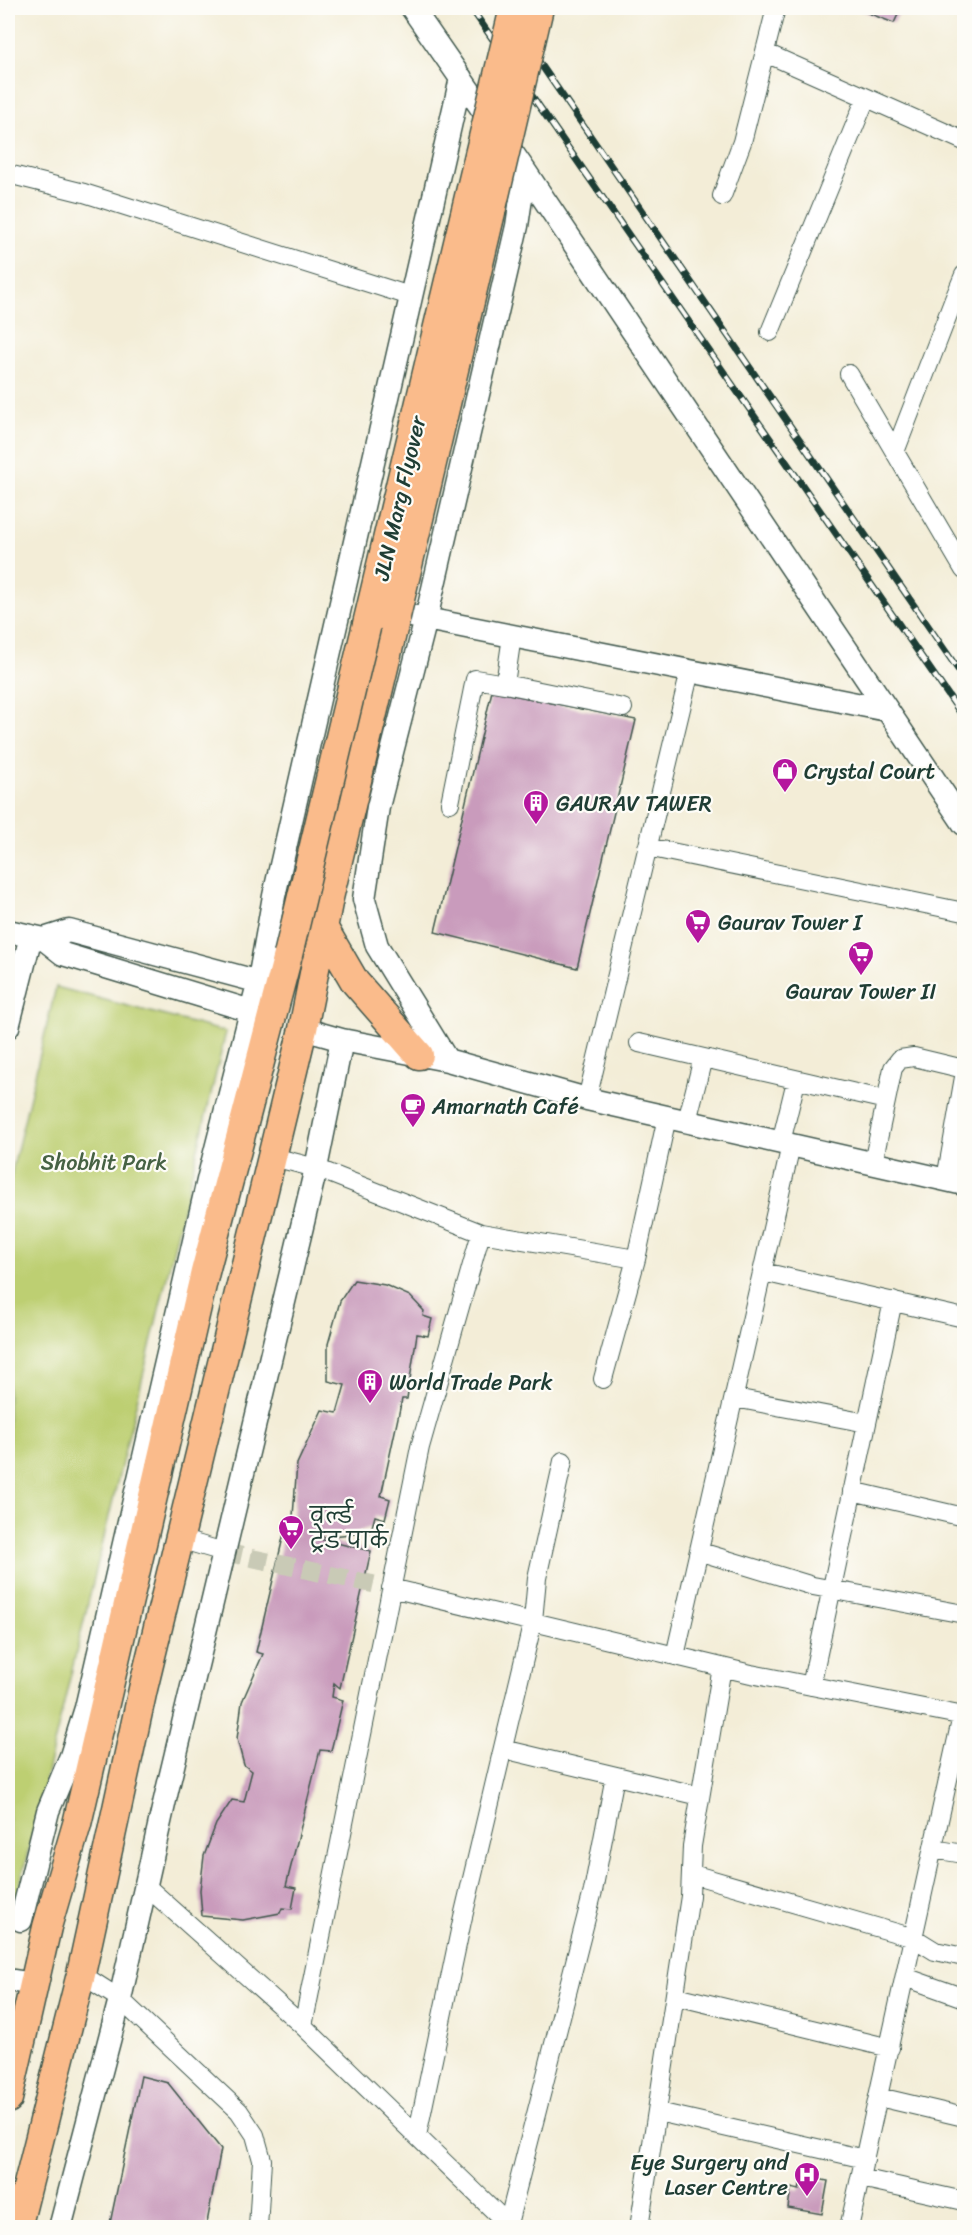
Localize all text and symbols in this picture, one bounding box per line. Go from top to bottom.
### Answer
street label: JLN Marg Flyover [361,411,438,585]
place label: Crystal Court [804,752,936,791]
shop icon: Crystal Court [770,756,800,794]
place label: GAURAV TAWER [556,784,712,823]
building icon: GAURAV TAWER [521,788,551,826]
place label: Gaurav Tower I [718,903,863,942]
supermarket icon: Gaurav Tower I [683,907,713,945]
supermarket icon: Gaurav Tower II [846,939,876,977]
place label: Gaurav Tower II [786,972,937,1011]
place label: Amarnath Café [431,1087,579,1126]
cafe icon: Amarnath Café [398,1091,428,1129]
park label: Shobhit Park [41,1143,167,1182]
place label: World Trade Park [389,1363,553,1402]
building icon: World Trade Park [355,1367,385,1405]
place label: वर्ल्ड ट्रेड पार्क [309,1496,390,1560]
supermarket icon: वर्ल्ड ट्रेड पार्क [276,1513,306,1551]
place label: Eye Surgery and Laser Centre [630,2143,789,2207]
hospital icon: Eye Surgery and Laser Centre [792,2160,822,2198]

